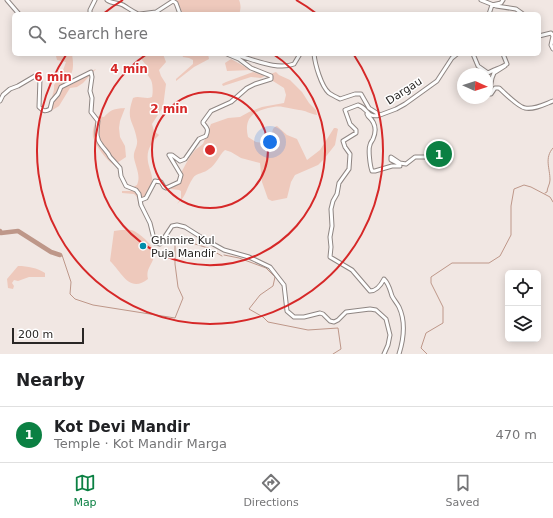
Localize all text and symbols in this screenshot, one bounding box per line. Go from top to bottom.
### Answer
search box [12,12,541,56]
icon: search [26,23,48,45]
text: Search here [58,25,148,43]
text: 4 min [110,62,148,76]
north arrow [457,68,493,104]
text: 6 min [34,70,72,84]
street label: Dargau [384,75,424,107]
text: 2 min [150,102,188,116]
your location [260,132,280,152]
pin: 1 [426,139,452,169]
centre of rings [203,143,217,157]
place label: Ghimire Kul Puja Mandir [151,234,216,260]
marker: Ghimire Kul Puja Mandir [138,241,148,251]
map controls [505,270,541,342]
button: locate [505,270,541,306]
button: layers [505,306,541,342]
scale bar [12,326,84,345]
text: 200 m [18,328,53,341]
text: Nearby [16,370,85,390]
text: Kot Devi Mandir [54,418,190,436]
text: 1 [24,427,34,442]
text: 470 m [495,427,537,442]
text: Temple · Kot Mandir Marga [54,436,227,451]
tab: Map [73,472,97,509]
tab: Directions [243,472,299,509]
tab: Saved [446,472,480,509]

